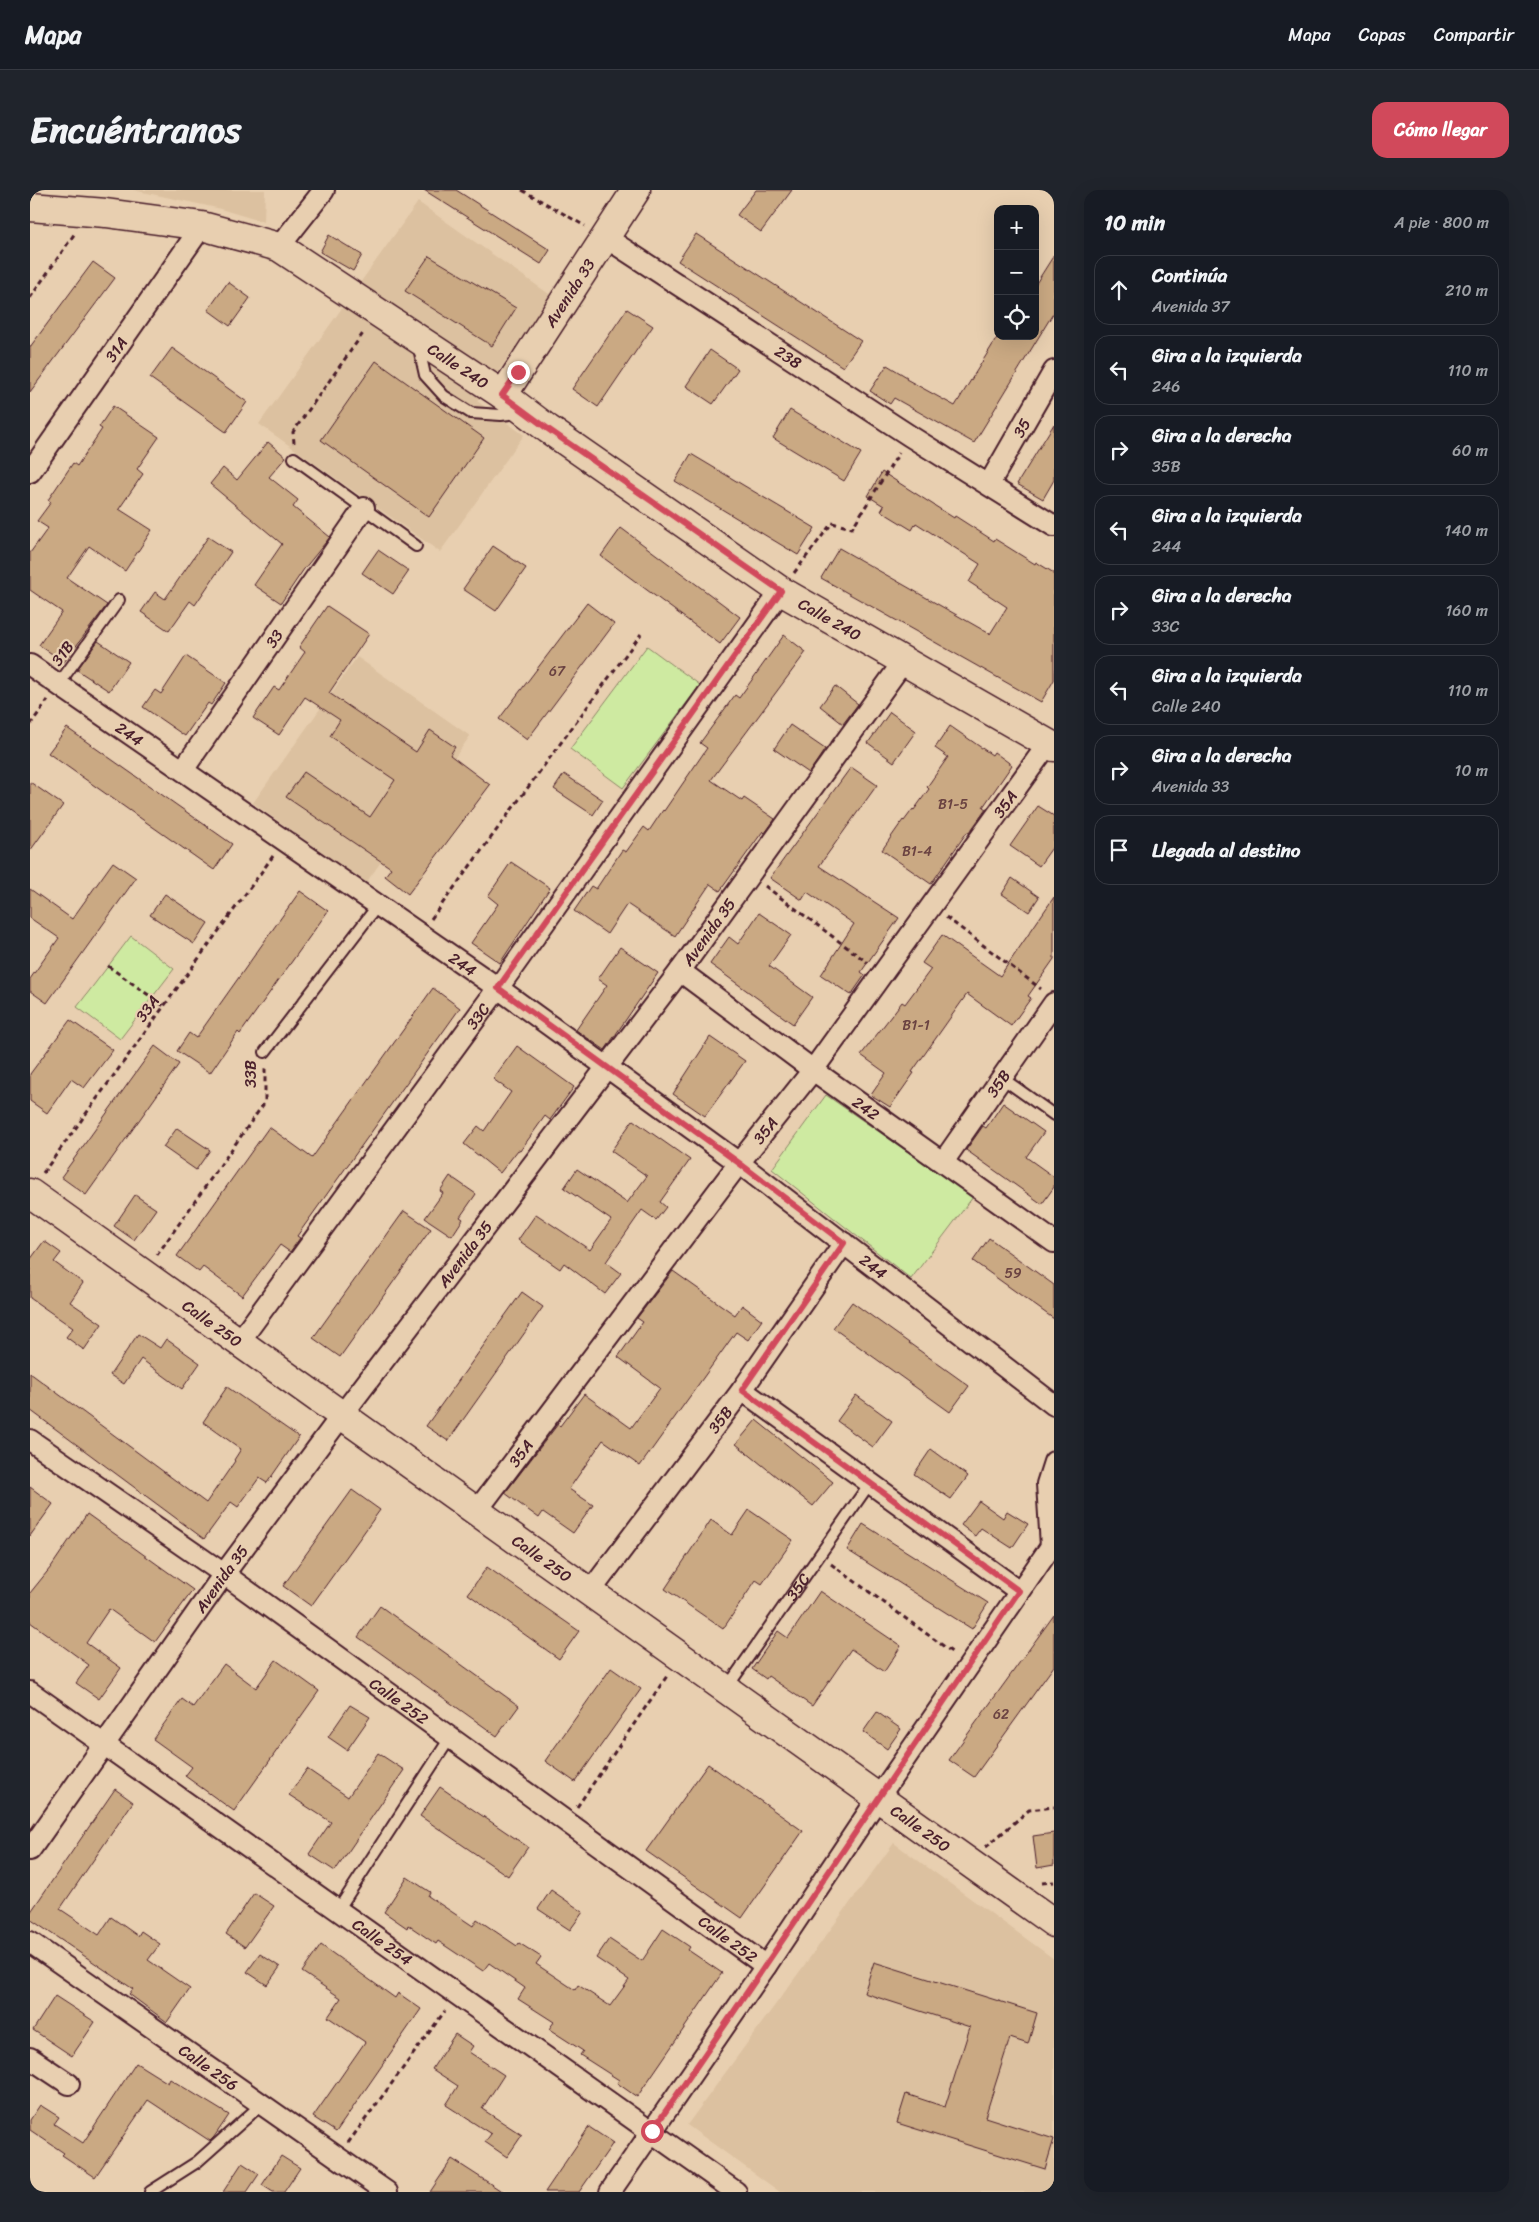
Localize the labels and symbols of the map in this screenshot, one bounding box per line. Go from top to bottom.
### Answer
street label: Avenida 33 [536,252,603,334]
street label: 31A [97,330,136,368]
street label: Calle 240 [421,335,495,397]
street label: 238 [769,337,808,377]
route end [507,361,530,384]
street label: 35 [1005,412,1039,443]
street label: Calle 240 [793,590,867,649]
street label: 33 [257,623,291,654]
street label: 31B [43,634,82,672]
house number: 67 [549,659,566,684]
street label: 244 [109,714,150,754]
street label: 35A [985,784,1026,824]
house number: B1-5 [938,792,968,817]
house number: B1-4 [902,839,932,864]
street label: Avenida 35 [674,891,744,973]
street label: 244 [442,944,483,984]
street label: 33A [127,988,167,1028]
street label: 33C [458,997,498,1036]
house number: B1-1 [902,1013,930,1038]
street label: 33B [236,1060,265,1088]
street label: 35B [978,1064,1018,1104]
street label: 242 [846,1088,886,1128]
street label: 35A [745,1110,786,1151]
street label: Avenida 35 [429,1214,501,1295]
street label: 244 [853,1246,894,1287]
house number: 59 [1004,1261,1022,1286]
street label: Calle 250 [176,1292,248,1355]
street label: 35B [700,1400,740,1440]
street label: 35A [501,1433,541,1474]
street label: Calle 250 [505,1527,578,1590]
street label: Avenida 35 [186,1538,256,1620]
street label: 35C [778,1567,818,1607]
street label: Calle 252 [363,1669,435,1733]
house number: 62 [993,1702,1009,1727]
street label: Calle 250 [884,1797,957,1860]
street label: Calle 252 [692,1907,764,1971]
street label: Calle 254 [346,1910,419,1974]
street label: Calle 256 [172,2036,244,2099]
route start [641,2120,664,2143]

